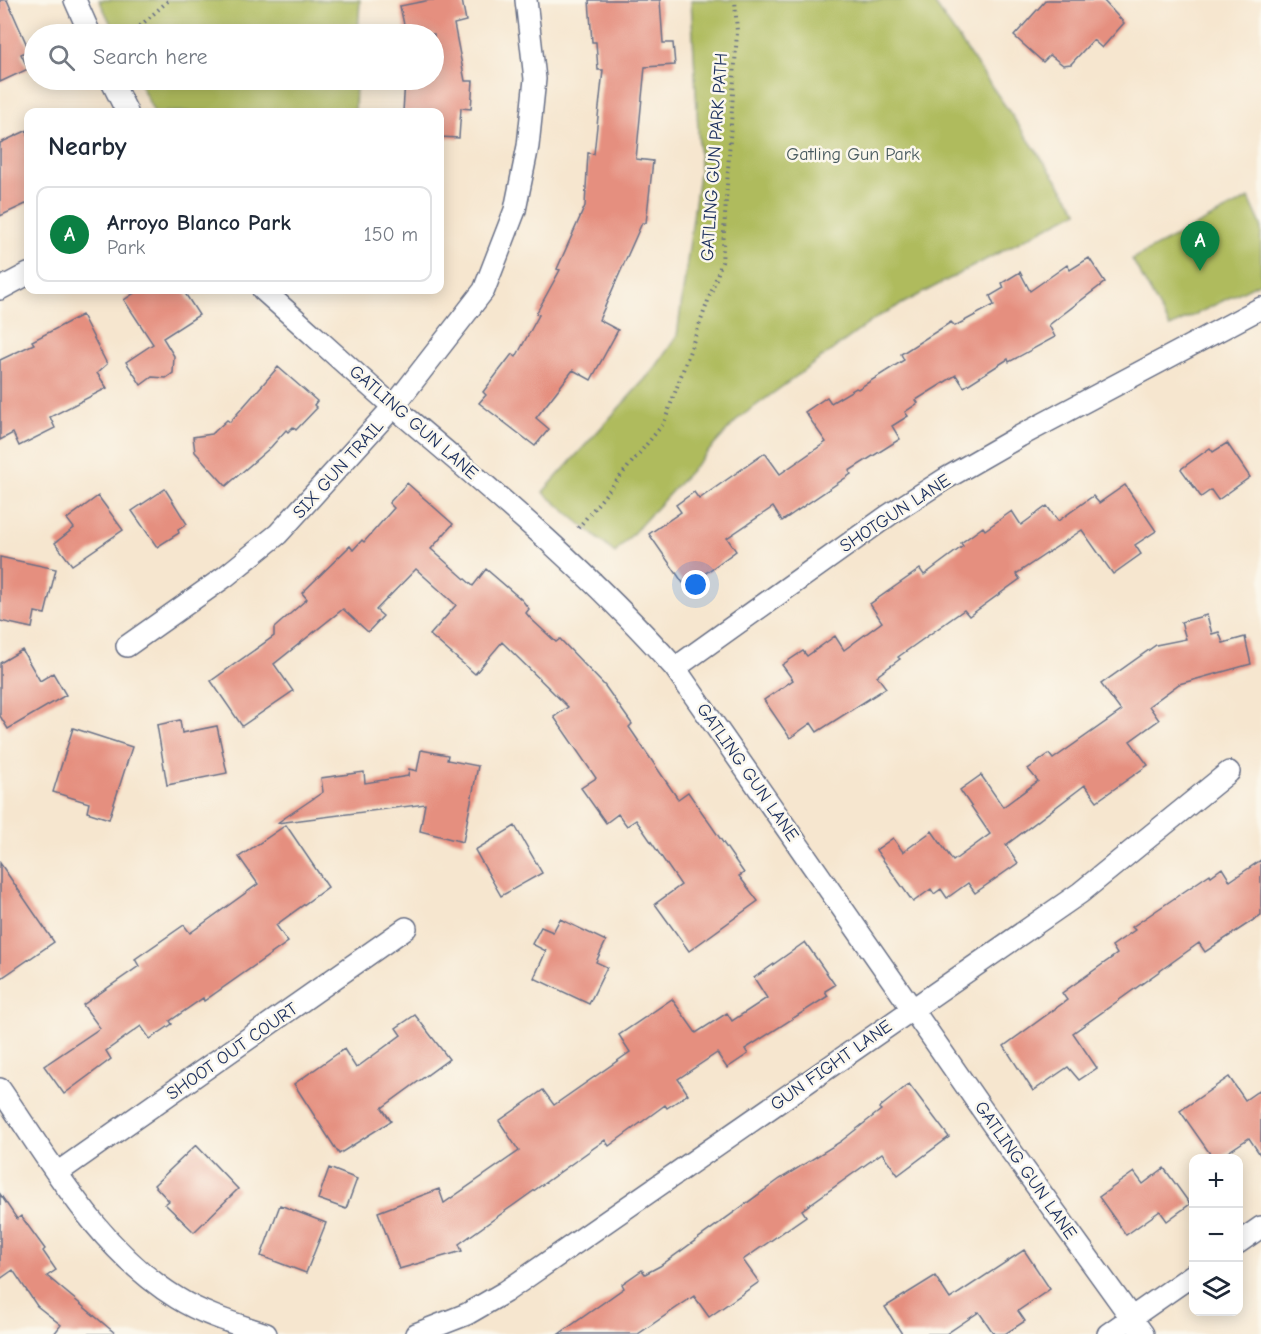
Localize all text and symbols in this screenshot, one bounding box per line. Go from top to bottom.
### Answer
search box [24,24,444,90]
icon: search [45,41,78,74]
text: Search here [93,44,208,70]
street label: GATLING GUN PARK PATH [697,52,732,262]
text: Nearby [48,132,127,162]
park label: Gatling Gun Park [786,144,920,165]
text: Arroyo Blanco Park [107,210,291,236]
pin: A [1180,222,1220,271]
text: A [64,223,75,246]
text: 150 m [364,223,418,246]
text: Park [107,236,145,259]
street label: GATLING GUN LANE [345,361,482,484]
street label: SIX GUN TRAIL [289,416,388,523]
street label: SHOTGUN LANE [836,470,955,557]
your location [681,570,710,599]
street label: GATLING GUN LANE [692,699,803,845]
street label: SHOOT OUT COURT [163,998,302,1105]
street label: GUN FIGHT LANE [766,1016,896,1115]
street label: GATLING GUN LANE [970,1097,1081,1243]
map controls [1189,1154,1243,1316]
button: + [1189,1154,1243,1208]
button: − [1189,1208,1243,1262]
button: layers [1189,1262,1243,1316]

